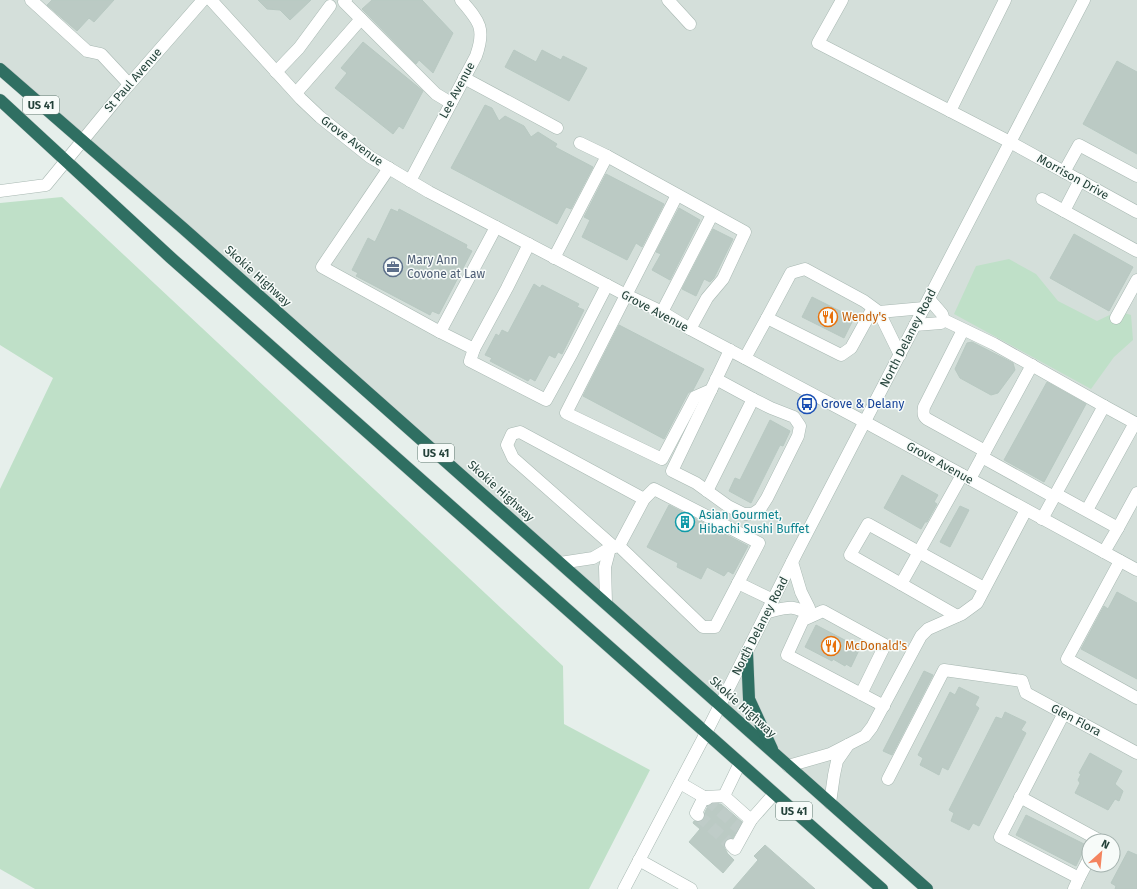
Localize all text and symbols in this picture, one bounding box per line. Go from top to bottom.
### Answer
street label: St Paul Avenue [101,45,165,115]
street label: Lee Avenue [436,59,478,121]
road number: US 41 [23,96,59,114]
street label: Grove Avenue [318,113,386,169]
street label: Morrison Drive [1035,151,1111,203]
street label: Skokie Highway [222,243,294,309]
place label: Mary Ann Covone at Law [407,253,485,281]
office icon: Mary Ann Covone at Law [382,256,404,278]
street label: North Delaney Road [877,286,939,390]
street label: Grove Avenue [619,287,691,335]
restaurant icon: Wendy's [817,306,839,328]
place label: Wendy's [842,310,887,324]
bus stop icon: Grove & Delany [796,393,818,415]
place label: Grove & Delany [821,397,905,411]
street label: Grove Avenue [904,439,976,487]
road number: US 41 [418,444,454,462]
street label: Skokie Highway [465,458,537,524]
place label: Asian Gourmet, Hibachi Sushi Buffet [699,508,810,536]
building icon: Asian Gourmet, Hibachi Sushi Buffet [674,511,696,533]
street label: North Delaney Road [729,574,791,678]
restaurant icon: McDonald's [820,635,842,657]
place label: McDonald's [845,639,907,653]
street label: Skokie Highway [707,674,779,740]
street label: Glen Flora [1049,701,1103,739]
road number: US 41 [776,802,812,820]
north arrow [1081,833,1121,873]
text: N [1099,837,1112,852]

